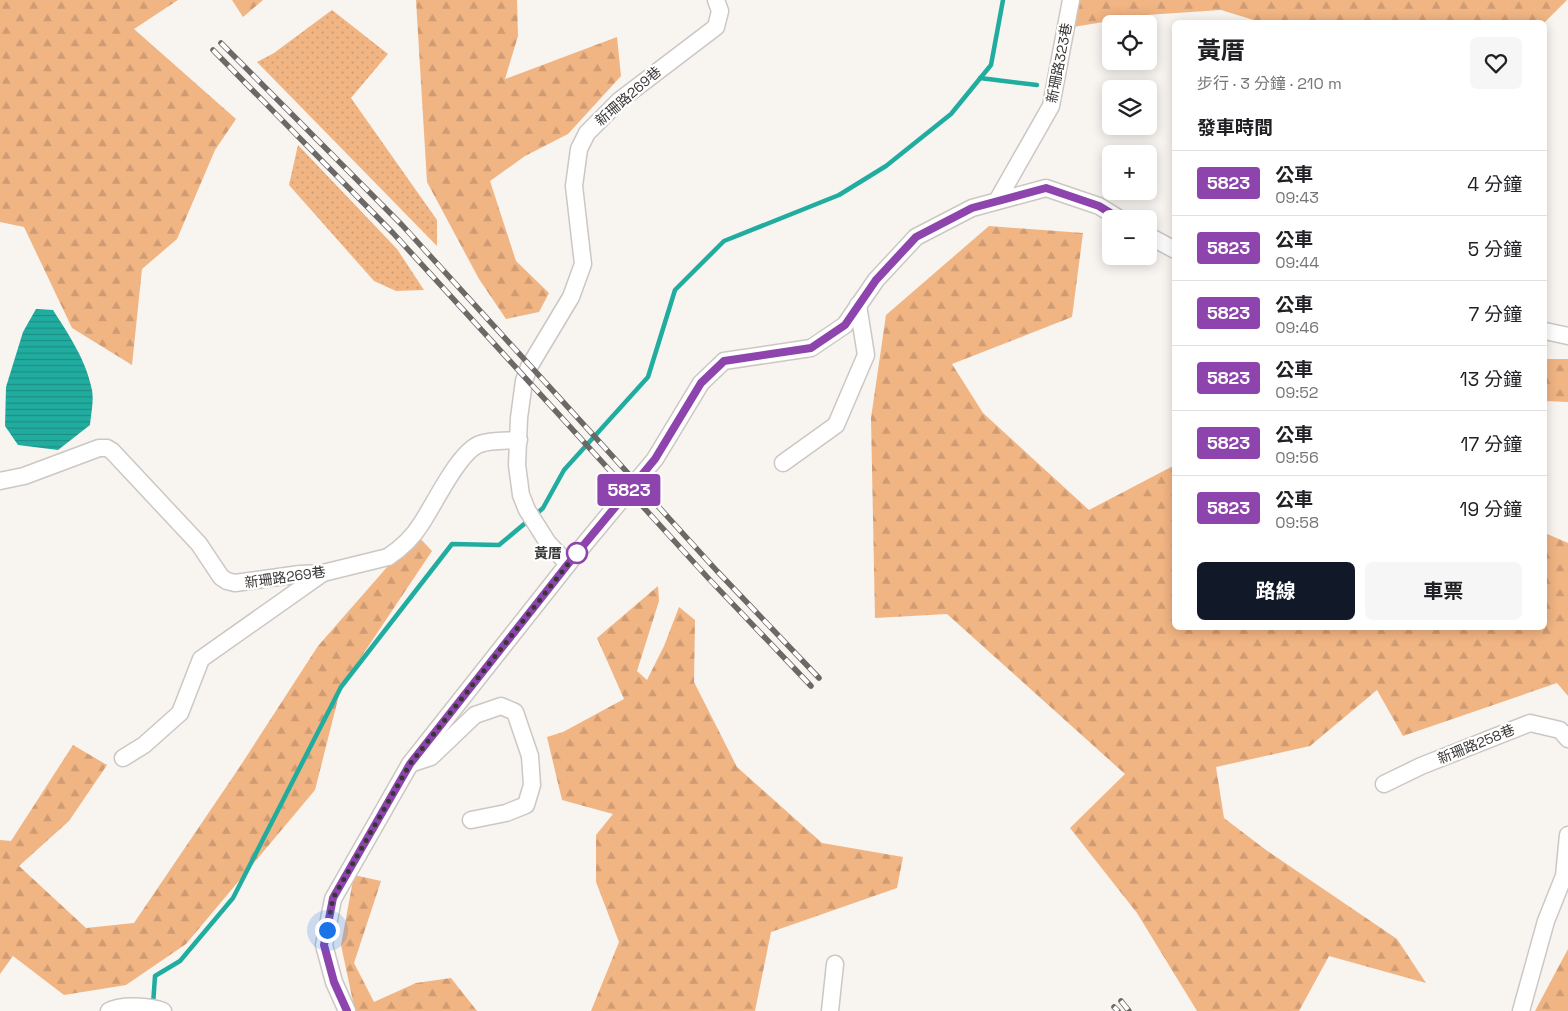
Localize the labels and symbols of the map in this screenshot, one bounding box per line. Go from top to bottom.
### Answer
street label: 新珊路323巷 [1042,21,1076,105]
street label: 新珊路269巷 [591,62,665,130]
line badge: 5823 [594,474,664,506]
marker: 黃厝 [566,542,588,564]
place label: 黃厝 [534,544,562,562]
street label: 新珊路269巷 [243,562,327,592]
street label: 新珊路258巷 [1435,720,1517,768]
your location [315,918,340,943]

